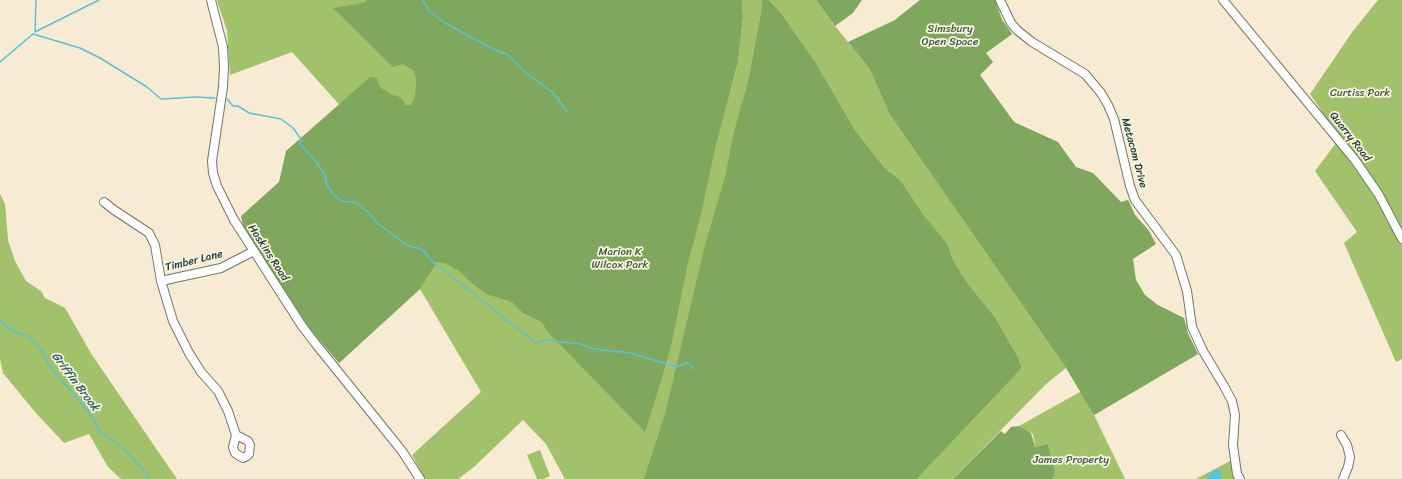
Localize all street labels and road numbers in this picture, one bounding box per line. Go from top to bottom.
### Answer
street label: Quarry Road [1326,109,1374,165]
street label: Metacom Drive [1118,116,1150,190]
street label: Hoskins Road [245,222,291,284]
street label: Timber Lane [164,247,224,275]

